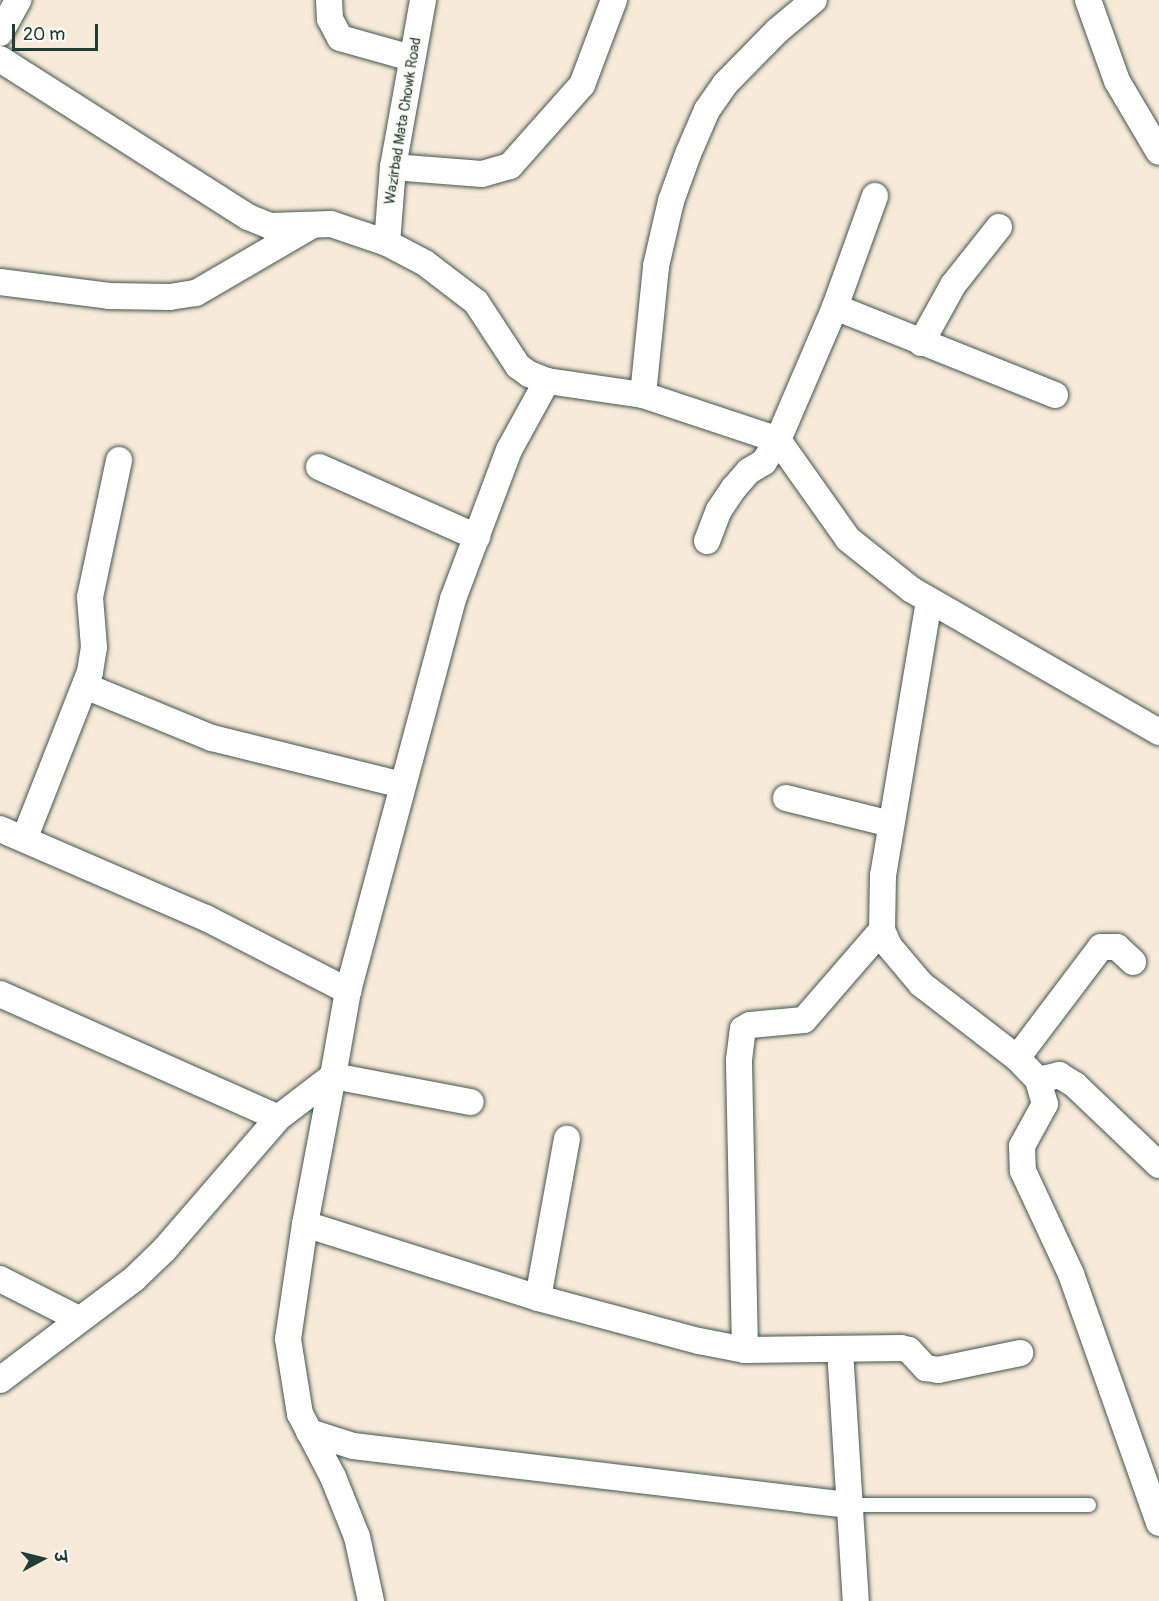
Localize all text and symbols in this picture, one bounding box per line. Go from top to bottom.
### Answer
scale bar [15,12,100,50]
text: 20 m [23,23,65,46]
street label: Wazirbad Mata Chowk Road [381,36,425,206]
north arrow [12,1529,72,1589]
text: उ [49,1550,70,1563]

